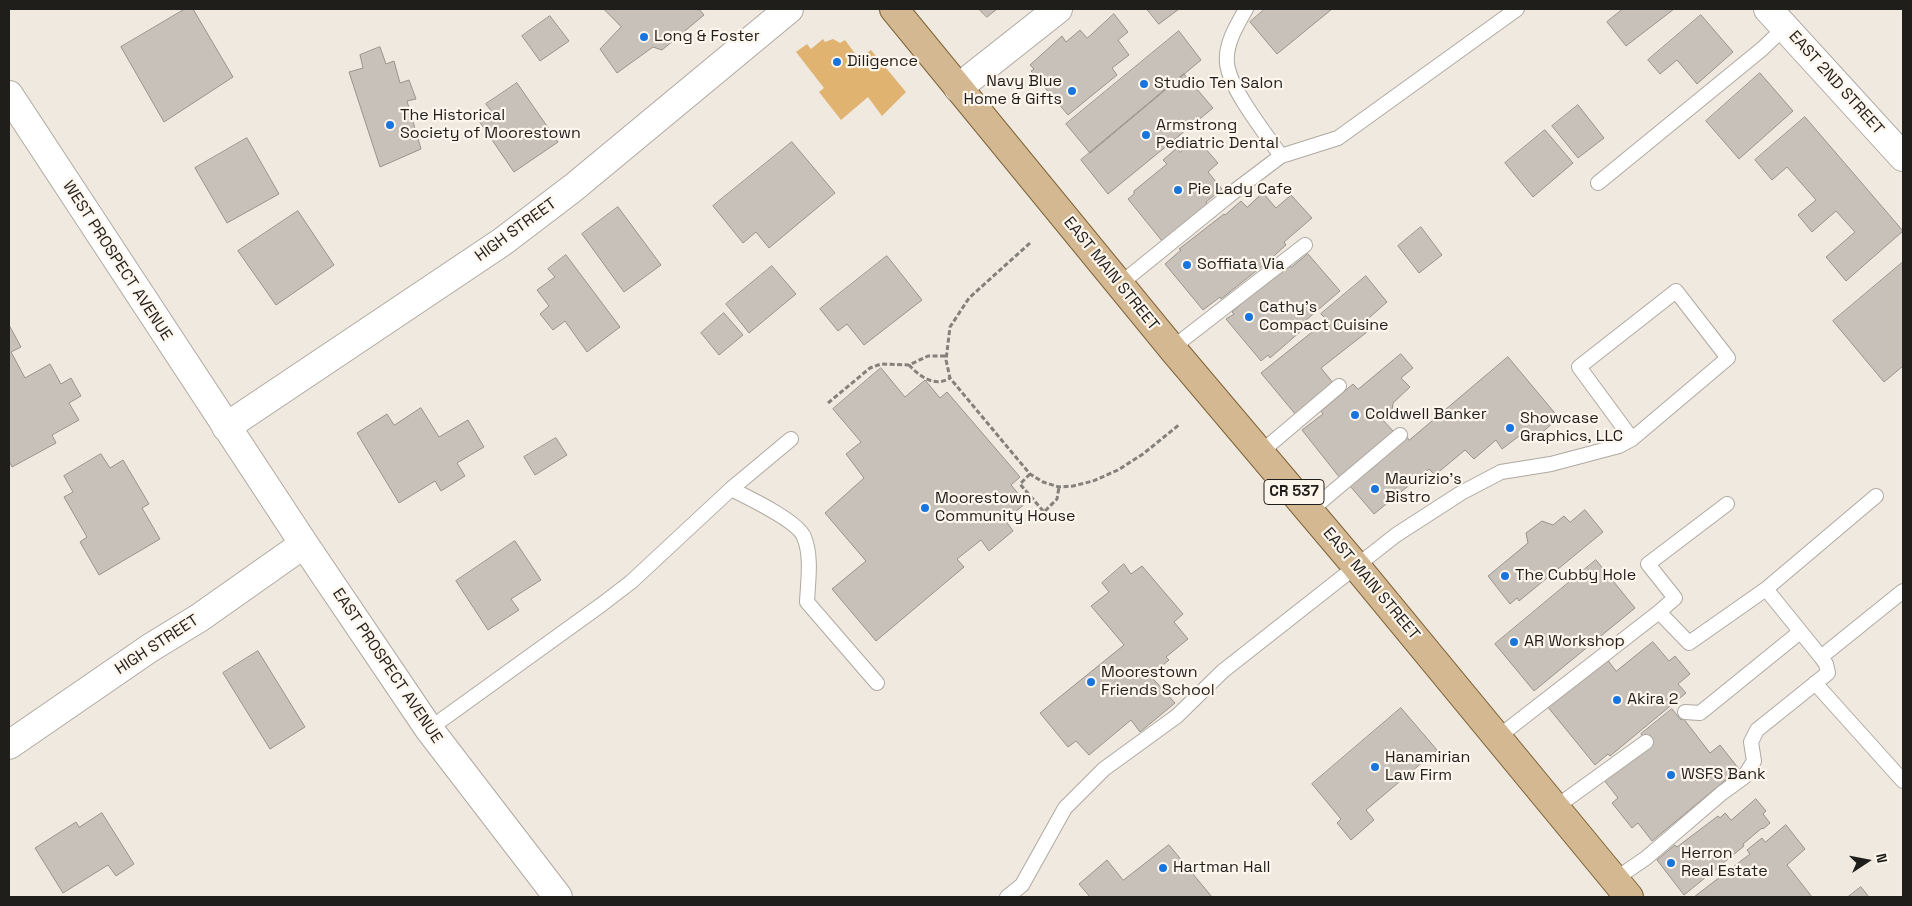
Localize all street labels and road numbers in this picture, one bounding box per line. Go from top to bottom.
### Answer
street label: EAST 2ND STREET [1784,27,1888,139]
street label: WEST PROSPECT AVENUE [58,177,176,345]
street label: HIGH STREET [472,194,560,266]
street label: EAST MAIN STREET [1059,213,1163,335]
road number: CR 537 [1264,480,1324,504]
street label: EAST MAIN STREET [1318,524,1424,644]
street label: EAST PROSPECT AVENUE [328,585,446,747]
street label: HIGH STREET [112,611,202,679]

